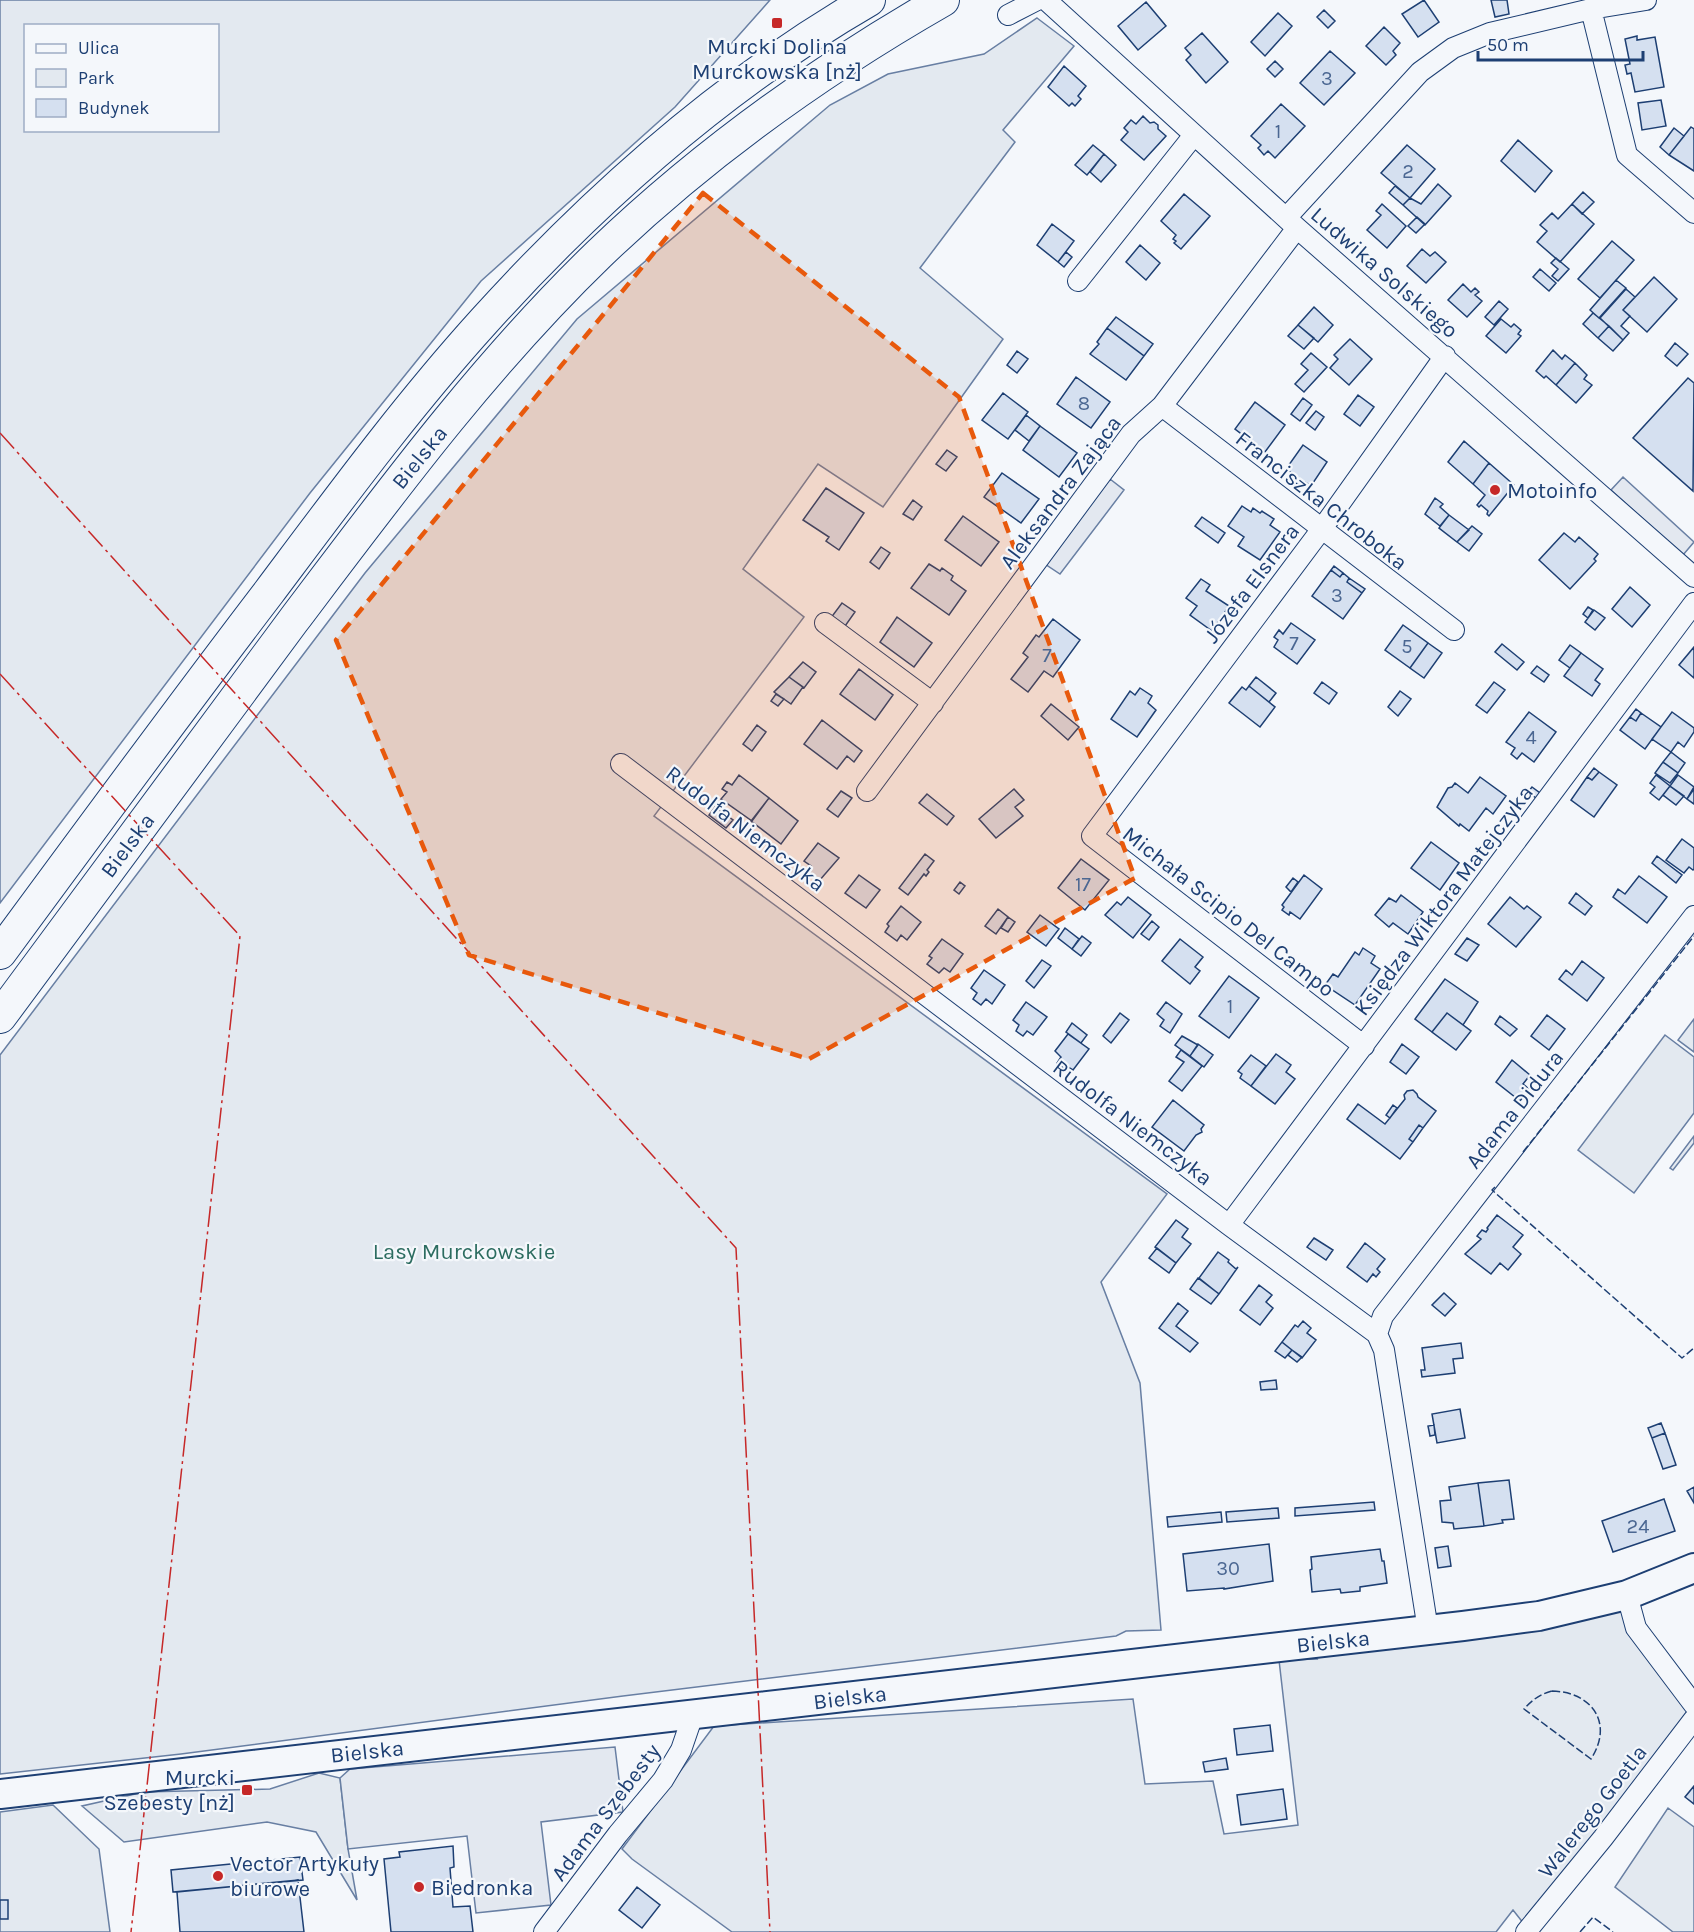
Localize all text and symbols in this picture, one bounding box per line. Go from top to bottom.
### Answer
marker: Murcki Dolina Murckowska [nż] [770,16,784,30]
legend [24,24,219,132]
scale bar [1478,24,1643,62]
place label: Murcki Dolina Murckowska [nż] [692,34,862,85]
text: 50 m [1487,34,1529,56]
text: Ulica [78,37,119,59]
text: Park [78,67,115,89]
house number: 3 [1321,67,1333,90]
text: Budynek [78,97,149,119]
house number: 1 [1275,120,1281,143]
house number: 2 [1402,160,1414,183]
street label: Ludwika Solskiego [1305,202,1463,344]
house number: 8 [1078,392,1090,415]
street label: Aleksandra Zająca [995,411,1127,574]
street label: Bielska [386,421,453,494]
street label: Franciszka Chroboka [1230,426,1412,576]
place label: Motoinfo [1507,478,1597,504]
marker: Motoinfo [1488,483,1502,497]
street label: Józefa Elsnera [1199,519,1305,648]
house number: 3 [1331,584,1343,607]
house number: 7 [1289,632,1299,655]
house number: 5 [1401,635,1413,658]
house number: 7 [1042,644,1052,667]
house number: 4 [1525,726,1537,749]
street label: Rudolfa Niemczyka [661,760,830,897]
street label: Księdza Wiktora Matejczyka [1349,780,1539,1021]
street label: Bielska [95,808,160,883]
street label: Michała Scipio Del Campo [1117,821,1339,1003]
house number: 17 [1075,873,1092,896]
house number: 1 [1227,995,1233,1018]
street label: Adama Didura [1460,1045,1569,1174]
street label: Rudolfa Niemczyka [1048,1054,1217,1191]
park label: Lasy Murckowskie [373,1239,555,1265]
house number: 24 [1627,1515,1649,1538]
house number: 30 [1216,1557,1240,1580]
street label: Bielska [1295,1625,1371,1659]
street label: Bielska [812,1681,888,1715]
street label: Bielska [329,1735,405,1769]
street label: Adama Szebesty [546,1739,666,1886]
street label: Walerego Goetla [1533,1740,1653,1883]
place label: Murcki Szebesty [nż] [103,1765,235,1816]
marker: Murcki Szebesty [nż] [240,1783,254,1797]
place label: Vector Artykuły biurowe [230,1851,379,1902]
marker: Vector Artykuły biurowe [211,1869,225,1883]
place label: Biedronka [431,1875,533,1901]
marker: Biedronka [412,1880,426,1894]

